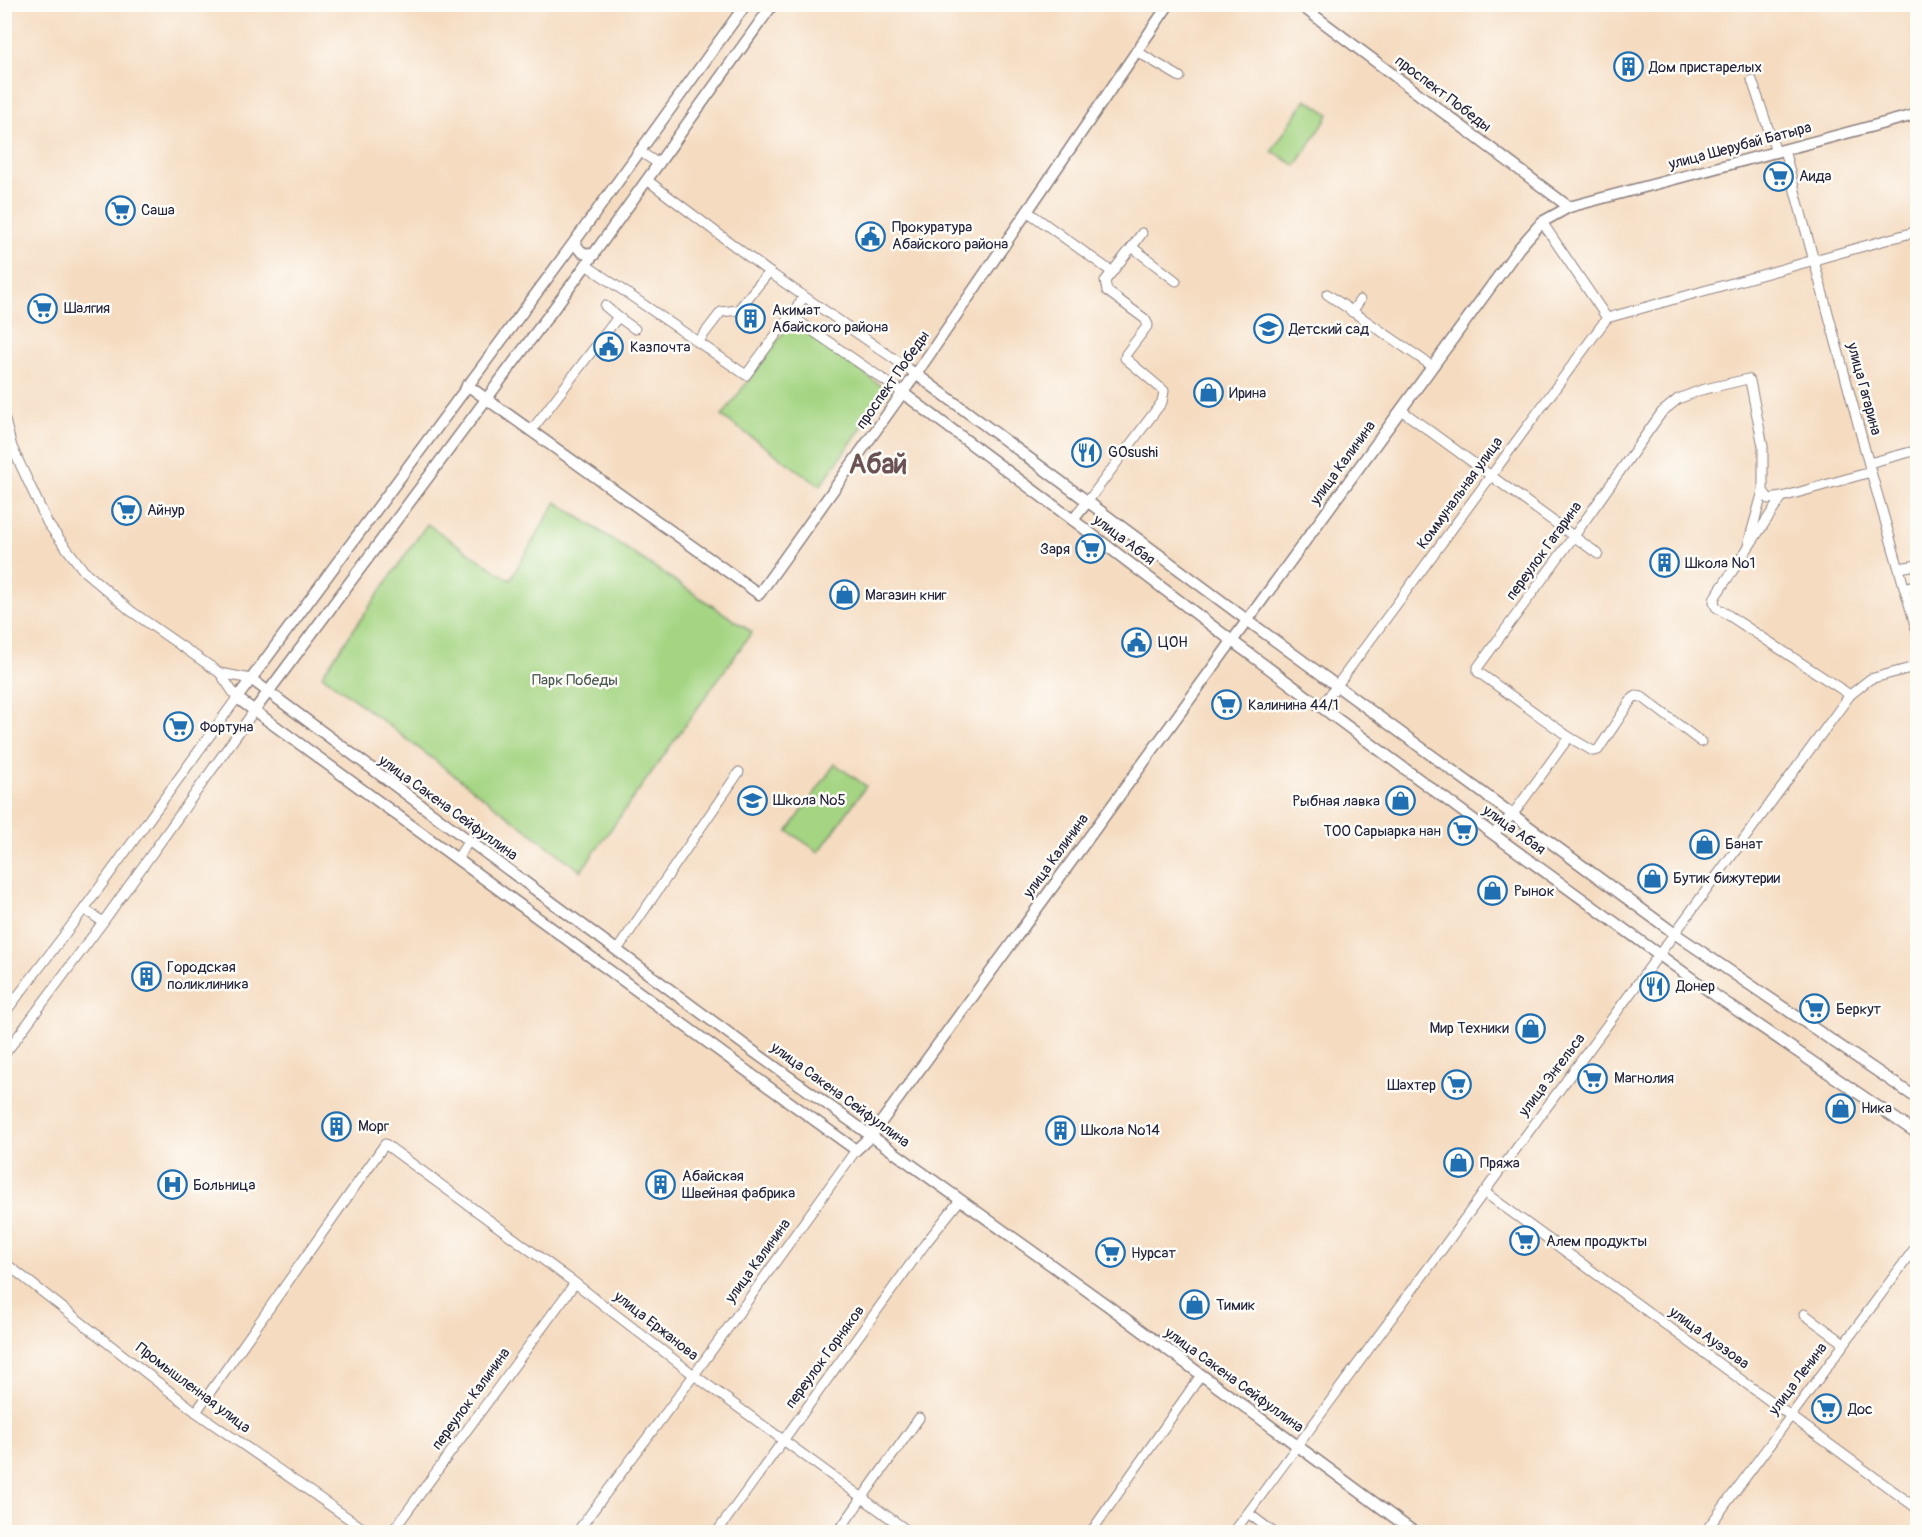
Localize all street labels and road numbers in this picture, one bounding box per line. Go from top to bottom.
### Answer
street label: проспект Победы [1391,52,1495,136]
street label: улица Шерубай Батыра [1666,118,1813,174]
street label: проспект Победы [852,327,934,433]
street label: улица Гагарина [1842,340,1885,437]
street label: улица Калинина [1306,417,1380,510]
street label: Коммунальная улица [1413,433,1507,553]
street label: переулок Гагарина [1502,498,1586,604]
street label: улица Абая [1088,510,1159,570]
street label: улица Сакена Сейфуллина [374,751,521,865]
street label: улица Абая [1478,800,1549,859]
street label: улица Калинина [1019,810,1093,903]
street label: улица Энгельса [1514,1030,1589,1121]
street label: улица Сакена Сейфуллина [766,1038,913,1152]
street label: улица Калинина [721,1215,795,1308]
street label: улица Ержанова [609,1287,702,1365]
street label: переулок Горняков [781,1302,869,1412]
street label: улица Ауэзова [1664,1302,1753,1373]
street label: улица Сакена Сейфуллина [1160,1323,1307,1437]
street label: Промышленная улица [132,1339,254,1437]
street label: улица Ленина [1764,1339,1831,1420]
street label: переулок Калинина [428,1344,514,1454]

